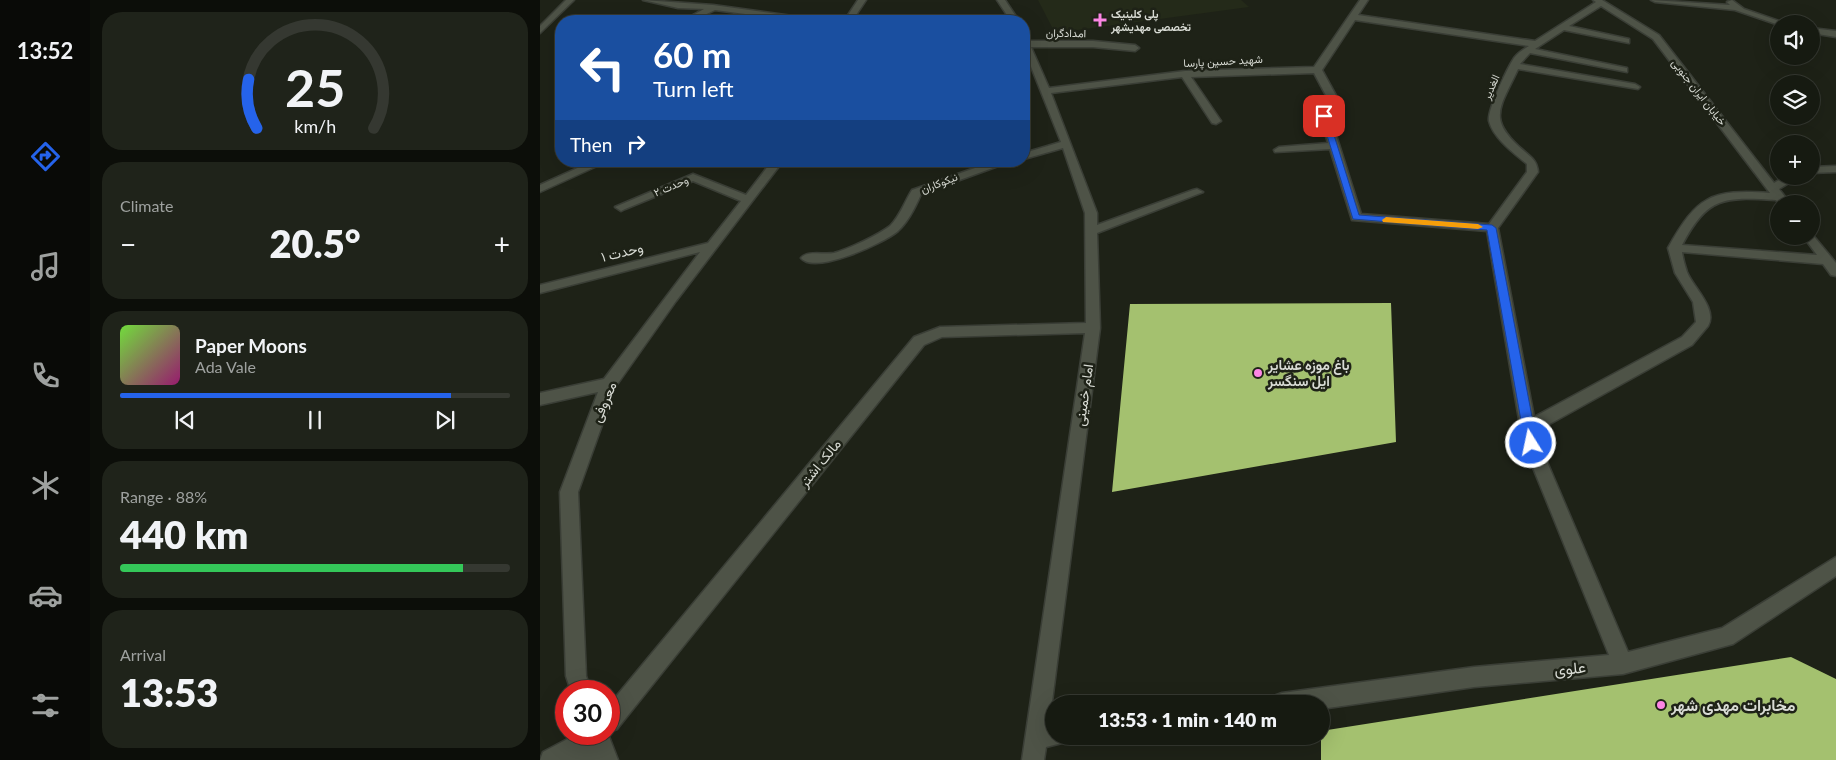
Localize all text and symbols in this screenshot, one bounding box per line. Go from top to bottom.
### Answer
place label: پلی کلینیک تخصصی مهدیشهر [1110,7,1191,34]
marker: پلی کلینیک تخصصی مهدیشهر [1093,13,1107,27]
map controls [1770,15,1820,245]
button: sound [1770,15,1820,65]
street label: امدادگران [1046,26,1086,40]
text: 60 m [653,33,731,75]
icon: left [570,35,635,100]
text: 13:52 [17,37,73,64]
street label: شهید حسین پارسا [1183,52,1263,71]
text: 25 [285,56,345,118]
street label: خیابان ایران جنوبی [1669,56,1729,128]
street label: الغدیر [1479,72,1503,103]
text: Turn left [653,75,734,102]
button: layers [1770,75,1820,125]
pin [1303,95,1345,137]
icon: arrive [1310,102,1338,130]
text: km/h [294,115,336,137]
icon: right [622,130,650,158]
text: Then [570,133,612,156]
button: + [1770,135,1820,185]
icon: directions [28,139,63,174]
street label: نیکوکاران [919,170,959,196]
street label: وحدت ۲ [652,172,691,200]
button: − [1770,195,1820,245]
text: Climate [120,196,173,215]
text: 20.5° [269,220,361,266]
text: − [120,227,136,261]
text: + [494,227,510,261]
street label: وحدت ۱ [599,238,645,266]
icon: music [28,249,63,284]
text: Paper Moons [195,334,307,357]
place label: باغ موزه عشایر ایل سنگسر [1267,356,1350,390]
text: Ada Vale [195,357,256,376]
icon: phone [28,358,63,393]
street label: امام خمینی [1071,363,1097,427]
marker: باغ موزه عشایر ایل سنگسر [1252,367,1264,379]
street label: معروفی [587,379,621,425]
icon: previous [171,406,199,434]
icon: pause [301,406,329,434]
icon: next [431,406,459,434]
position arrow [1504,416,1556,468]
street label: مالک اشتر [795,435,845,491]
icon: climate [28,468,63,503]
text: Range · 88% [120,487,207,506]
text: 440 km [120,511,248,557]
icon: car [28,578,63,613]
text: Arrival [120,645,166,664]
street label: علوی [1553,657,1587,680]
text: 13:53 [120,669,218,715]
speed limit sign: 30 [555,680,620,745]
icon: filters [28,688,63,723]
place label: مخابرات مهدی شهر [1670,695,1796,716]
marker: مخابرات مهدی شهر [1655,699,1667,711]
text: 13:53 · 1 min · 140 m [1098,708,1277,731]

